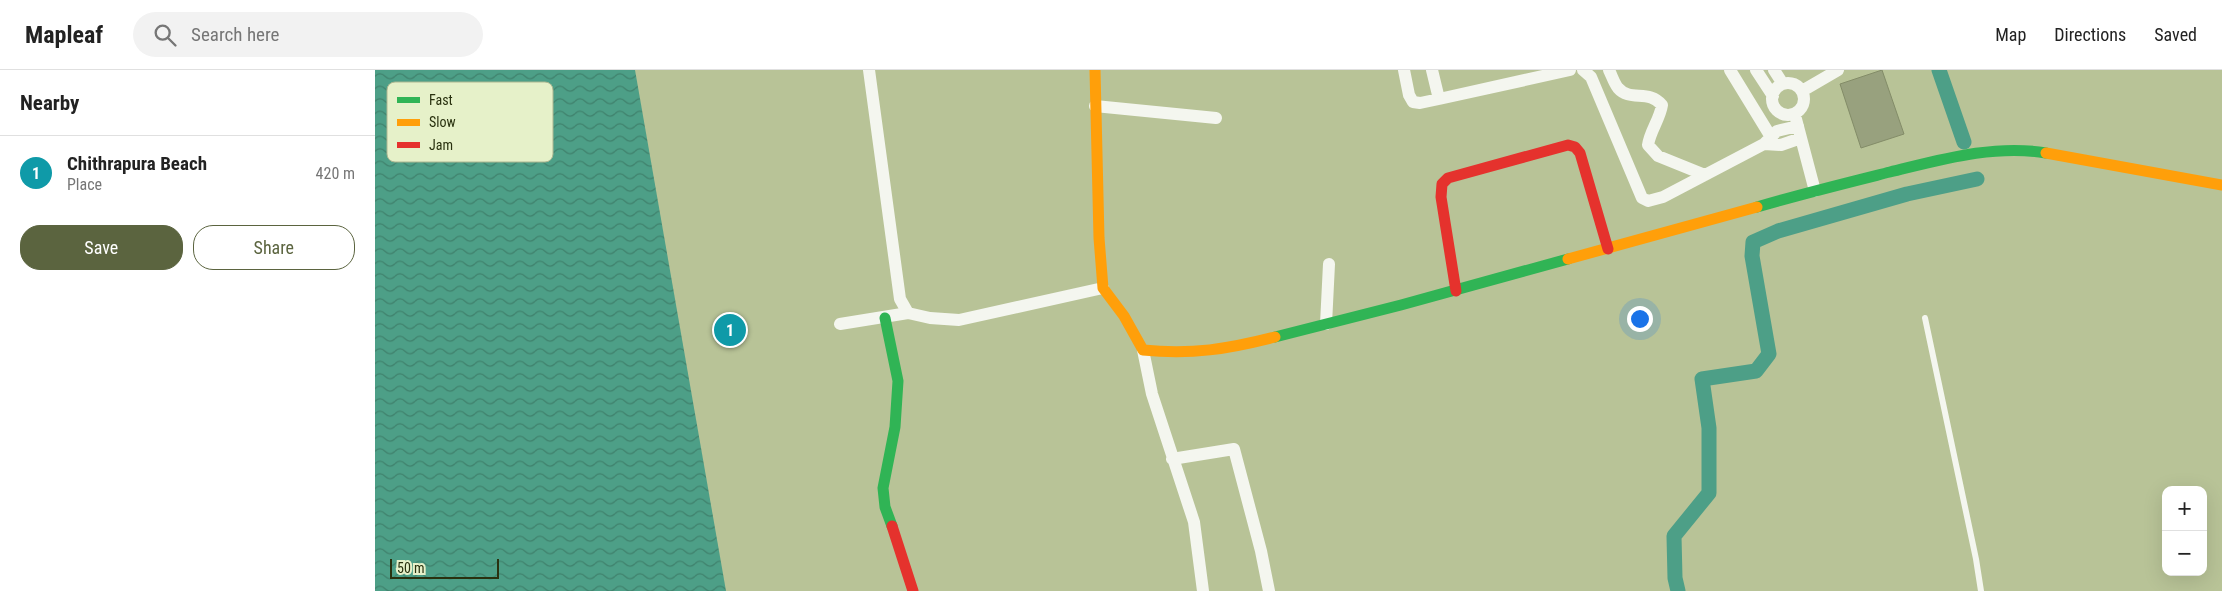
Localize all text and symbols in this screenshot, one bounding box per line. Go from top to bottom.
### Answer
search box [133,12,483,57]
text: Mapleaf [25,21,103,49]
icon: search [151,21,179,49]
text: Search here [191,23,279,46]
text: Map [1995,24,2026,45]
text: Directions [2054,24,2126,45]
text: Saved [2154,24,2197,45]
legend [387,82,553,162]
text: Nearby [20,91,79,115]
text: Fast [429,92,453,108]
text: Slow [429,114,456,130]
text: Jam [429,137,453,153]
text: Chithrapura Beach [67,152,207,175]
text: 1 [32,164,40,183]
text: 420 m [316,164,355,183]
text: Place [67,175,102,194]
button: Save [20,225,183,270]
button: Share [193,225,355,270]
your location [1627,306,1653,332]
pin: 1 [714,311,746,349]
map controls [2162,486,2207,576]
button: + [2162,486,2207,531]
button: − [2162,531,2207,576]
scale bar [390,556,499,579]
text: 50 m [397,560,425,576]

